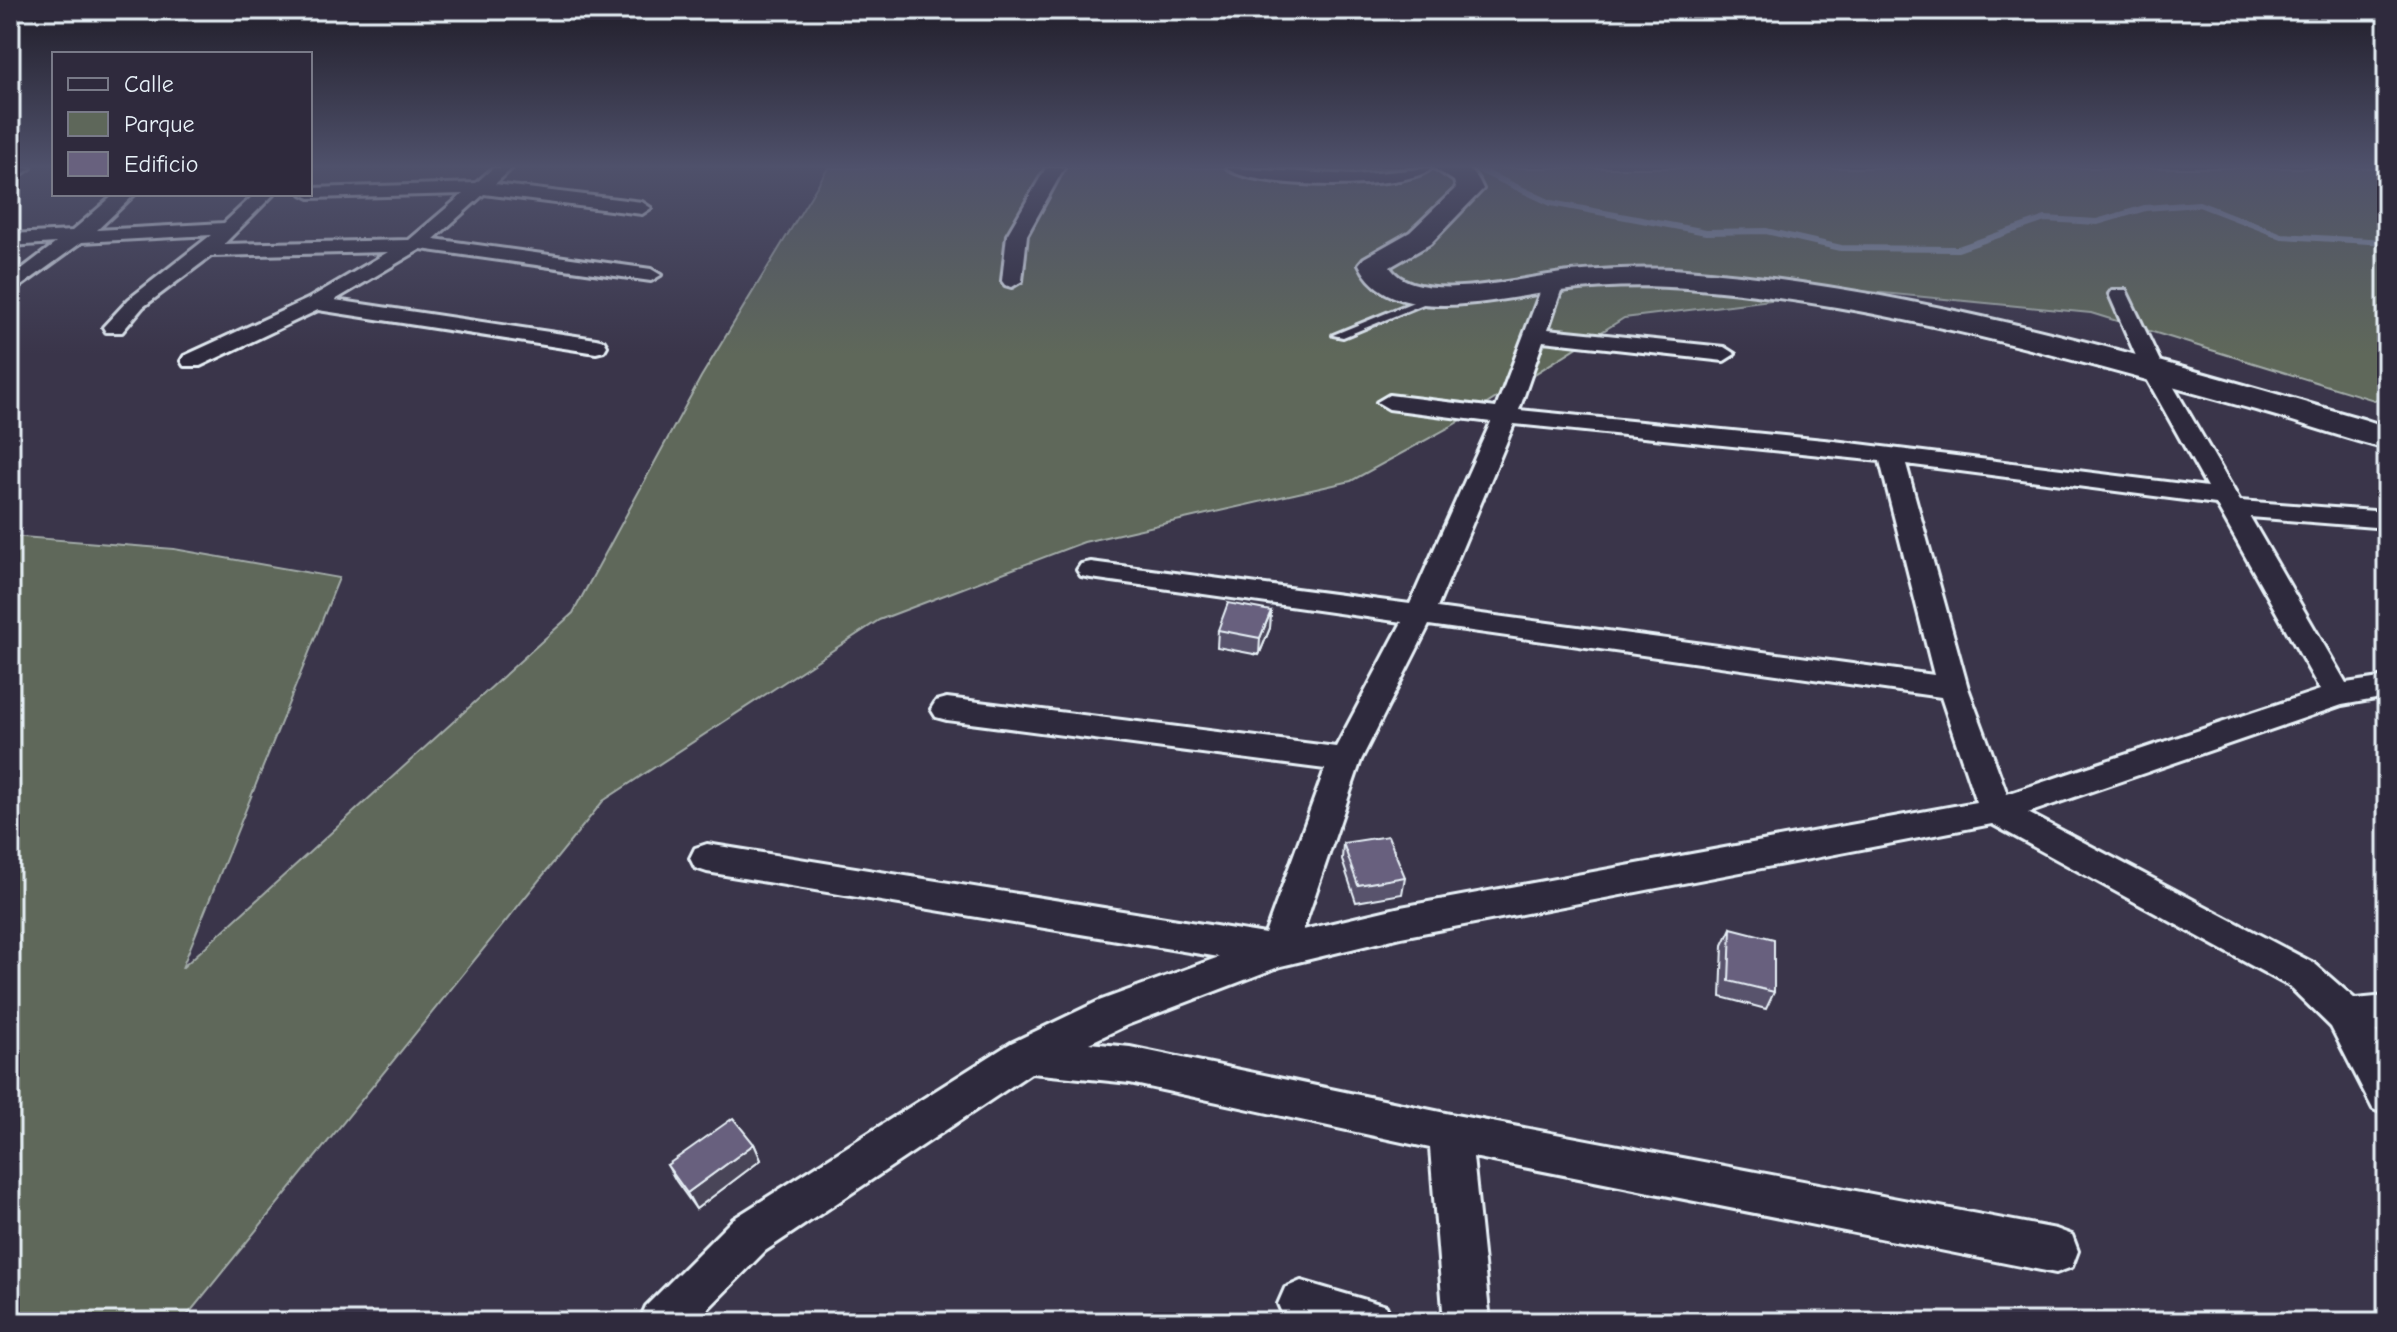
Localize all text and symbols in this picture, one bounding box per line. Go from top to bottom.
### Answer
legend [52,52,312,196]
text: Calle [124,70,174,98]
text: Parque [124,110,195,138]
text: Edificio [124,150,199,178]

